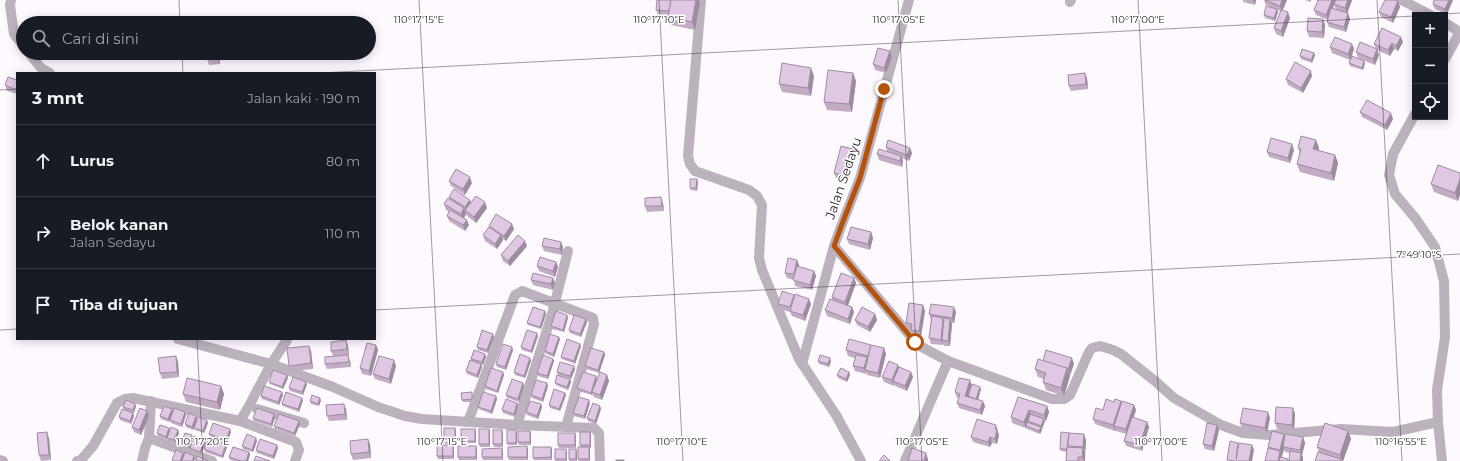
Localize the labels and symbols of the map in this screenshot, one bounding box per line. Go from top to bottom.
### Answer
text: 110°17'15"E [394,13,445,26]
text: 110°17'10"E [633,13,685,26]
text: 110°17'05"E [872,13,926,26]
text: 110°17'00"E [1111,13,1165,26]
route end [875,80,893,98]
street label: Jalan Sedayu [821,135,864,222]
text: 7°49'10"S [1396,248,1442,261]
route start [906,333,924,351]
text: 110°17'20"E [176,435,230,448]
text: 110°17'15"E [417,435,468,448]
text: 110°17'10"E [656,435,708,448]
text: 110°17'05"E [895,435,949,448]
text: 110°17'00"E [1134,435,1188,448]
text: 110°16'55"E [1375,435,1427,448]

